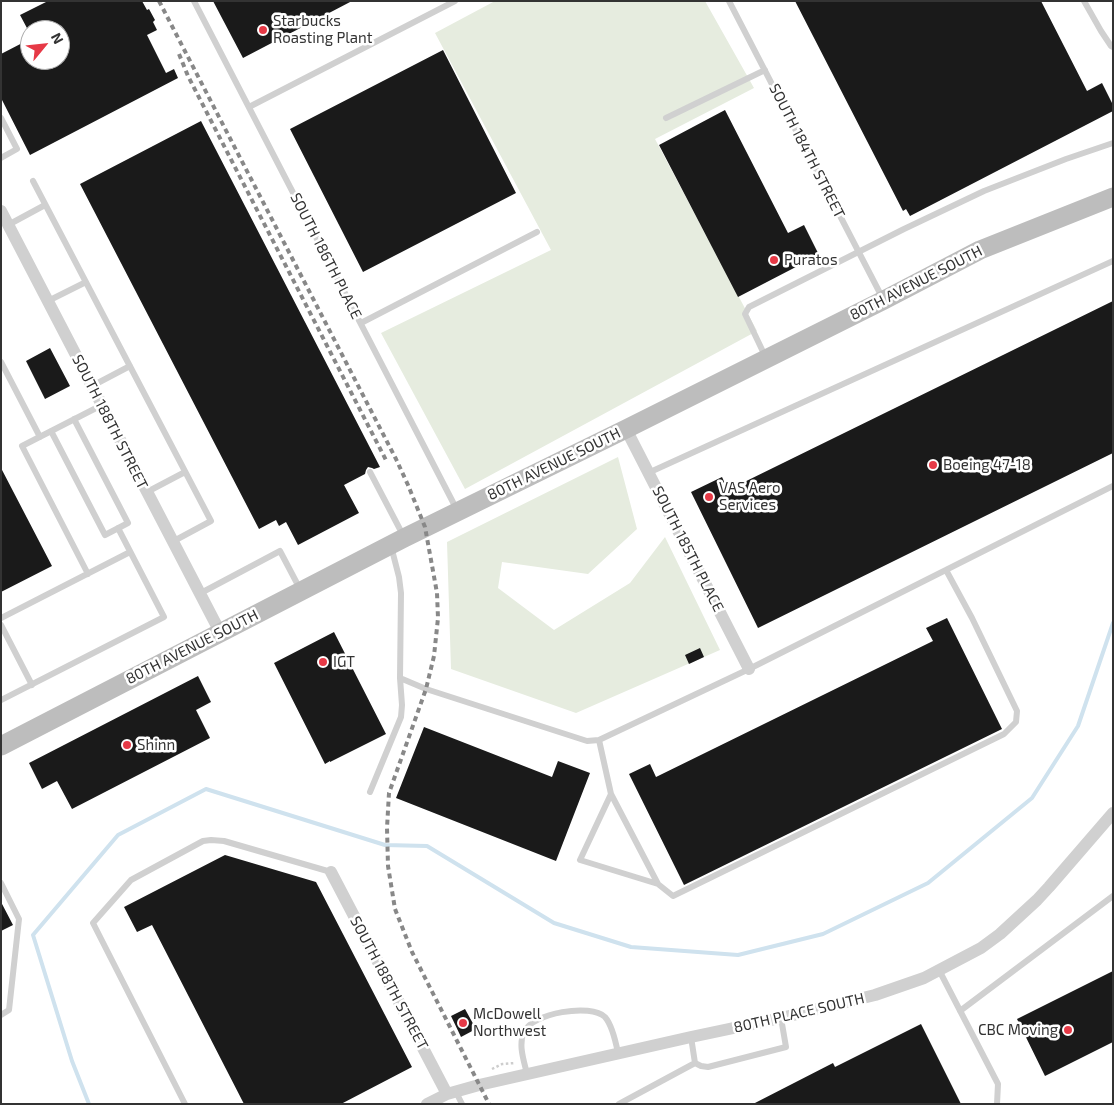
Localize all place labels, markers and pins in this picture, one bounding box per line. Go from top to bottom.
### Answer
place label: Starbucks Roasting Plant [273,12,372,47]
marker: Starbucks Roasting Plant [257,24,269,36]
place label: Puratos [784,251,838,269]
marker: Puratos [768,254,780,266]
place label: Boeing 47-18 [943,456,1031,474]
marker: Boeing 47-18 [927,459,939,471]
place label: VAS Aero Services [719,479,780,514]
marker: VAS Aero Services [703,491,715,503]
place label: IGT [333,653,355,671]
marker: IGT [317,656,329,668]
place label: Shinn [137,736,175,754]
marker: Shinn [121,739,133,751]
place label: McDowell Northwest [473,1005,546,1040]
marker: McDowell Northwest [457,1017,469,1029]
place label: CBC Moving [978,1021,1058,1039]
marker: CBC Moving [1062,1024,1074,1036]

